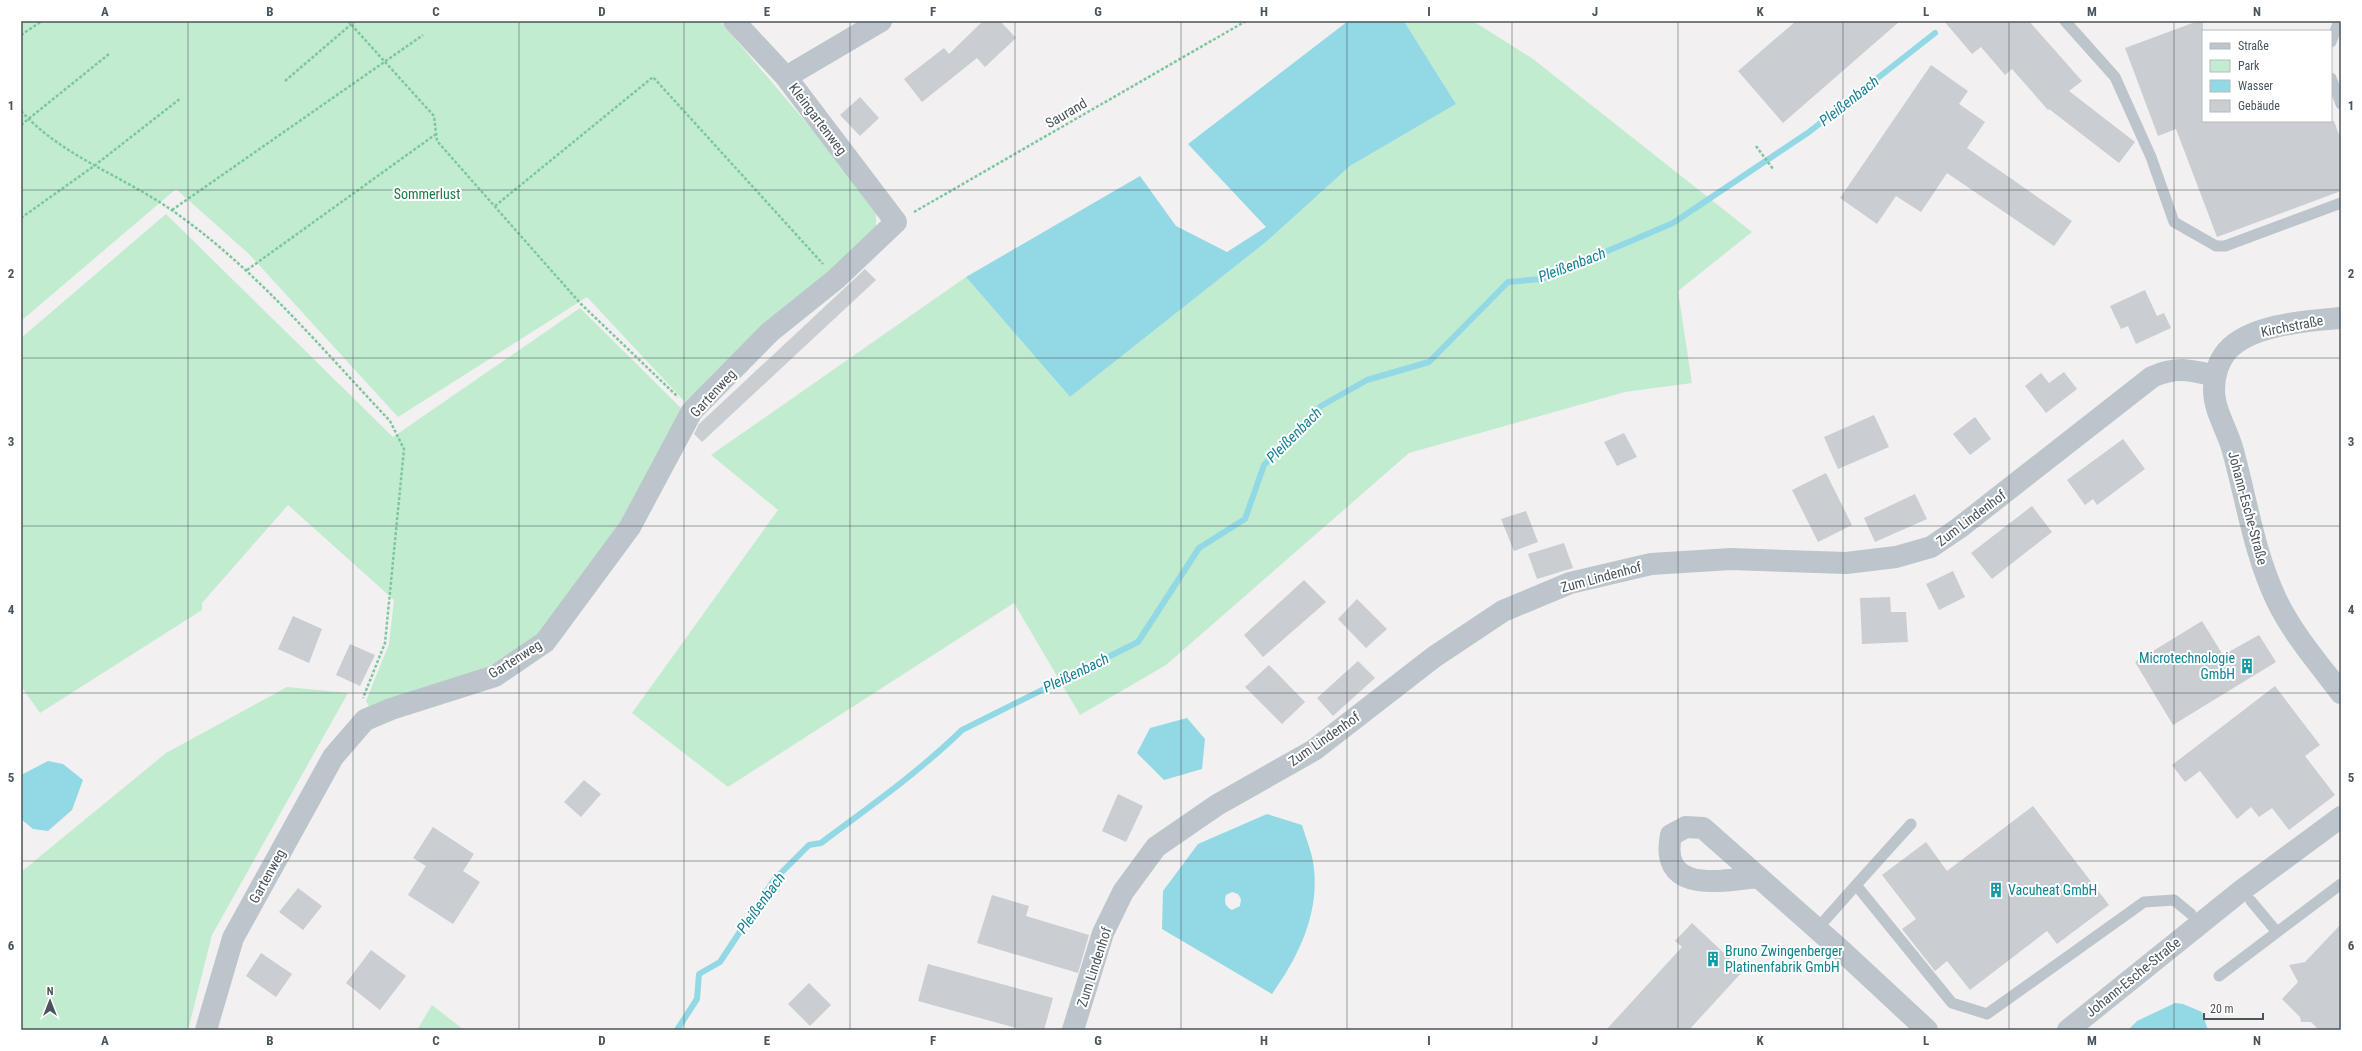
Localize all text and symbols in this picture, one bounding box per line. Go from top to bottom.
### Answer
text: A [101,4,109,19]
text: B [266,4,274,19]
text: C [432,4,440,19]
text: D [598,4,606,19]
text: E [764,4,771,19]
text: F [930,4,936,19]
text: G [1094,4,1102,19]
text: H [1260,4,1268,19]
text: I [1427,4,1431,19]
text: J [1592,4,1598,19]
text: K [1756,4,1764,19]
text: L [1923,4,1929,19]
text: M [2087,4,2097,19]
text: N [2253,4,2261,19]
legend [2202,30,2332,122]
text: Straße [2238,39,2269,53]
text: Park [2238,59,2260,73]
water label: Pleißenbach [1816,72,1882,130]
text: Wasser [2238,79,2273,93]
street label: Kleingartenweg [786,80,850,158]
street label: Saurand [1042,95,1090,131]
text: 1 [8,98,14,113]
text: 1 [2348,98,2354,113]
text: Gebäude [2238,99,2280,113]
park label: Sommerlust [394,186,460,202]
water label: Pleißenbach [1536,244,1608,286]
text: 2 [8,266,15,281]
text: 2 [2348,266,2355,281]
street label: Kirchstraße [2259,312,2325,340]
street label: Gartenweg [687,366,739,420]
water label: Pleißenbach [1263,404,1325,466]
text: 3 [8,434,14,449]
text: 3 [2348,434,2354,449]
street label: Johann-Esche-Straße [2225,449,2271,567]
street label: Zum Lindenhof [1933,486,2009,549]
street label: Zum Lindenhof [1559,558,1644,595]
text: 4 [8,602,15,617]
text: 4 [2348,602,2355,617]
street label: Gartenweg [485,636,545,682]
water label: Pleißenbach [1040,649,1112,697]
place label: Microtechnologie GmbH [2139,650,2235,682]
building icon: Microtechnologie GmbH [2238,657,2256,675]
street label: Zum Lindenhof [1285,708,1363,769]
text: 5 [8,770,15,785]
text: 5 [2348,770,2355,785]
street label: Gartenweg [246,846,288,906]
water label: Pleißenbach [733,869,789,937]
building icon: Vacuheat GmbH [1987,881,2005,899]
place label: Vacuheat GmbH [2008,882,2097,898]
street label: Zum Lindenhof [1074,925,1115,1009]
street label: Johann-Esche-Straße [2083,934,2184,1020]
text: 6 [8,938,15,953]
text: 6 [2348,938,2355,953]
place label: Bruno Zwingenberger Platinenfabrik GmbH [1725,943,1843,975]
building icon: Bruno Zwingenberger Platinenfabrik GmbH [1704,950,1722,968]
north arrow [30,981,70,1021]
text: N [47,985,54,998]
scale bar [2204,995,2263,1021]
text: 20 m [2210,1002,2234,1016]
text: A [101,1033,109,1048]
text: B [266,1033,274,1048]
text: C [432,1033,440,1048]
text: D [598,1033,606,1048]
text: E [764,1033,771,1048]
text: F [930,1033,936,1048]
text: G [1094,1033,1102,1048]
text: H [1260,1033,1268,1048]
text: I [1427,1033,1431,1048]
text: J [1592,1033,1598,1048]
text: K [1756,1033,1764,1048]
text: L [1923,1033,1929,1048]
text: M [2087,1033,2097,1048]
text: N [2253,1033,2261,1048]

